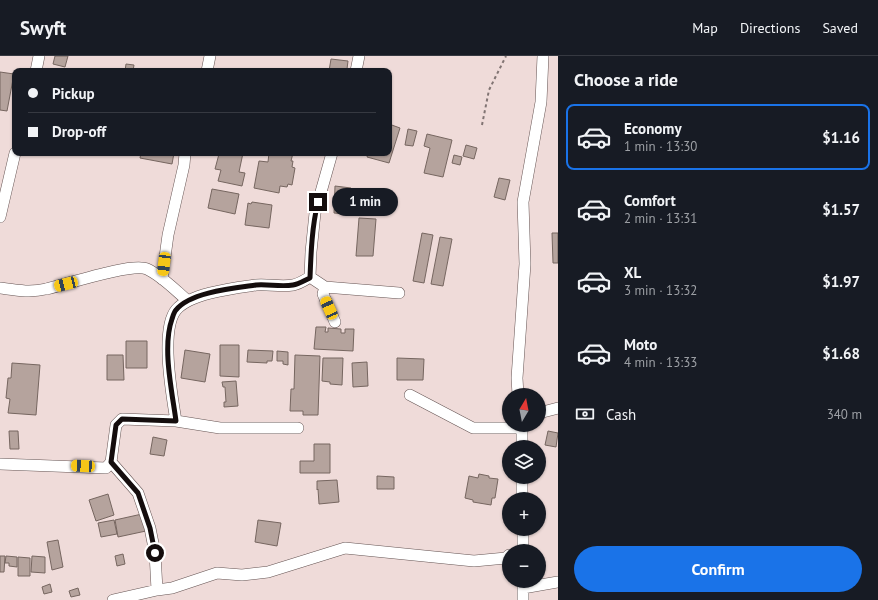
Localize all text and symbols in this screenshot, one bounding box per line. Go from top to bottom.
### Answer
text: Swyft [20,16,66,40]
text: Map [692,19,718,37]
text: Directions [740,19,800,37]
text: Saved [822,19,858,37]
text: Choose a ride [574,68,678,91]
text: Pickup [52,84,95,103]
icon: car [576,119,612,155]
text: Economy [624,119,682,138]
text: Drop-off [52,122,106,141]
text: $1.16 [822,128,860,147]
text: 1 min · 13:30 [624,138,697,155]
callout: 1 min [332,188,398,216]
icon: car [576,191,612,227]
text: Comfort [624,191,676,210]
route end [309,193,327,211]
text: 1 min [349,193,381,210]
text: $1.57 [822,200,860,219]
text: 2 min · 13:31 [624,210,697,227]
car [157,251,171,277]
icon: car [576,263,612,299]
text: XL [624,263,641,282]
text: $1.97 [822,272,860,291]
car [53,275,79,293]
text: 3 min · 13:32 [624,282,697,299]
car [319,295,339,321]
icon: car [576,335,612,371]
text: Moto [624,335,657,354]
text: $1.68 [822,344,860,363]
text: 4 min · 13:33 [624,354,697,371]
north arrow [502,388,546,432]
map controls [502,388,546,588]
icon: cash [574,403,596,425]
text: Cash [606,405,636,424]
text: 340 m [827,406,862,423]
button: layers [502,440,546,484]
car [71,459,95,473]
button: + [502,492,546,536]
route start [146,544,164,562]
button: − [502,544,546,588]
button: Confirm [574,546,862,592]

